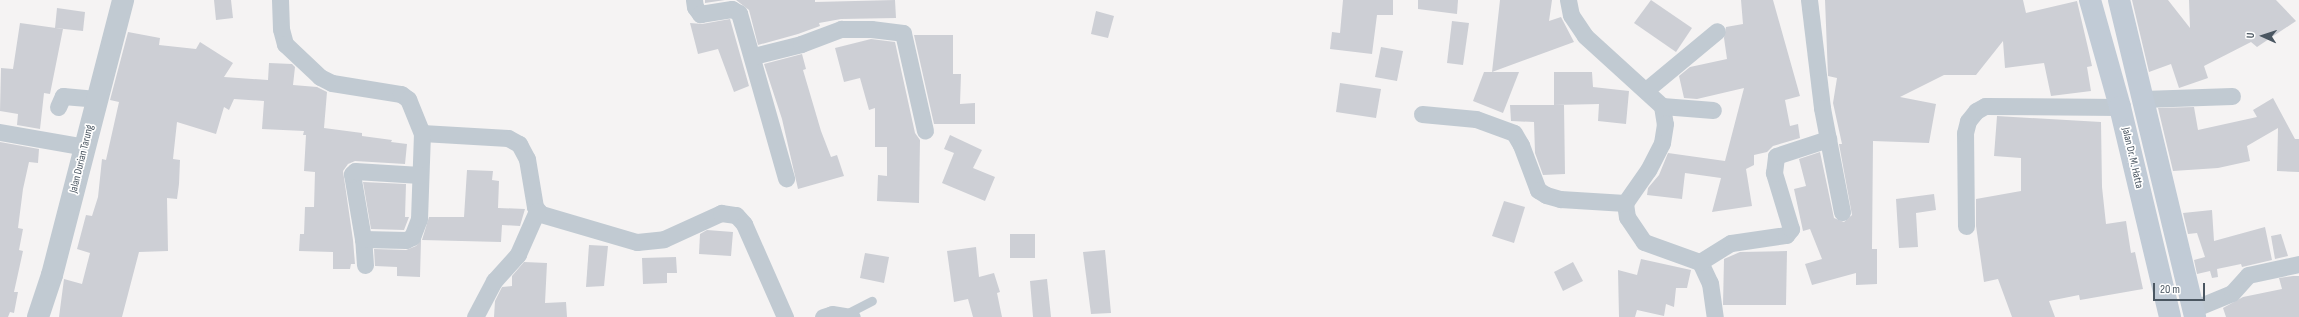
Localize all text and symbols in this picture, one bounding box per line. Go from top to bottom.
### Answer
north arrow [2243,16,2283,56]
text: U [2244,32,2257,39]
street label: Jalan Durian Tarung [67,123,97,195]
street label: Jalan Dr. M. Hatta [2119,126,2145,190]
scale bar [2155,275,2207,301]
text: 20 m [2160,282,2180,297]

